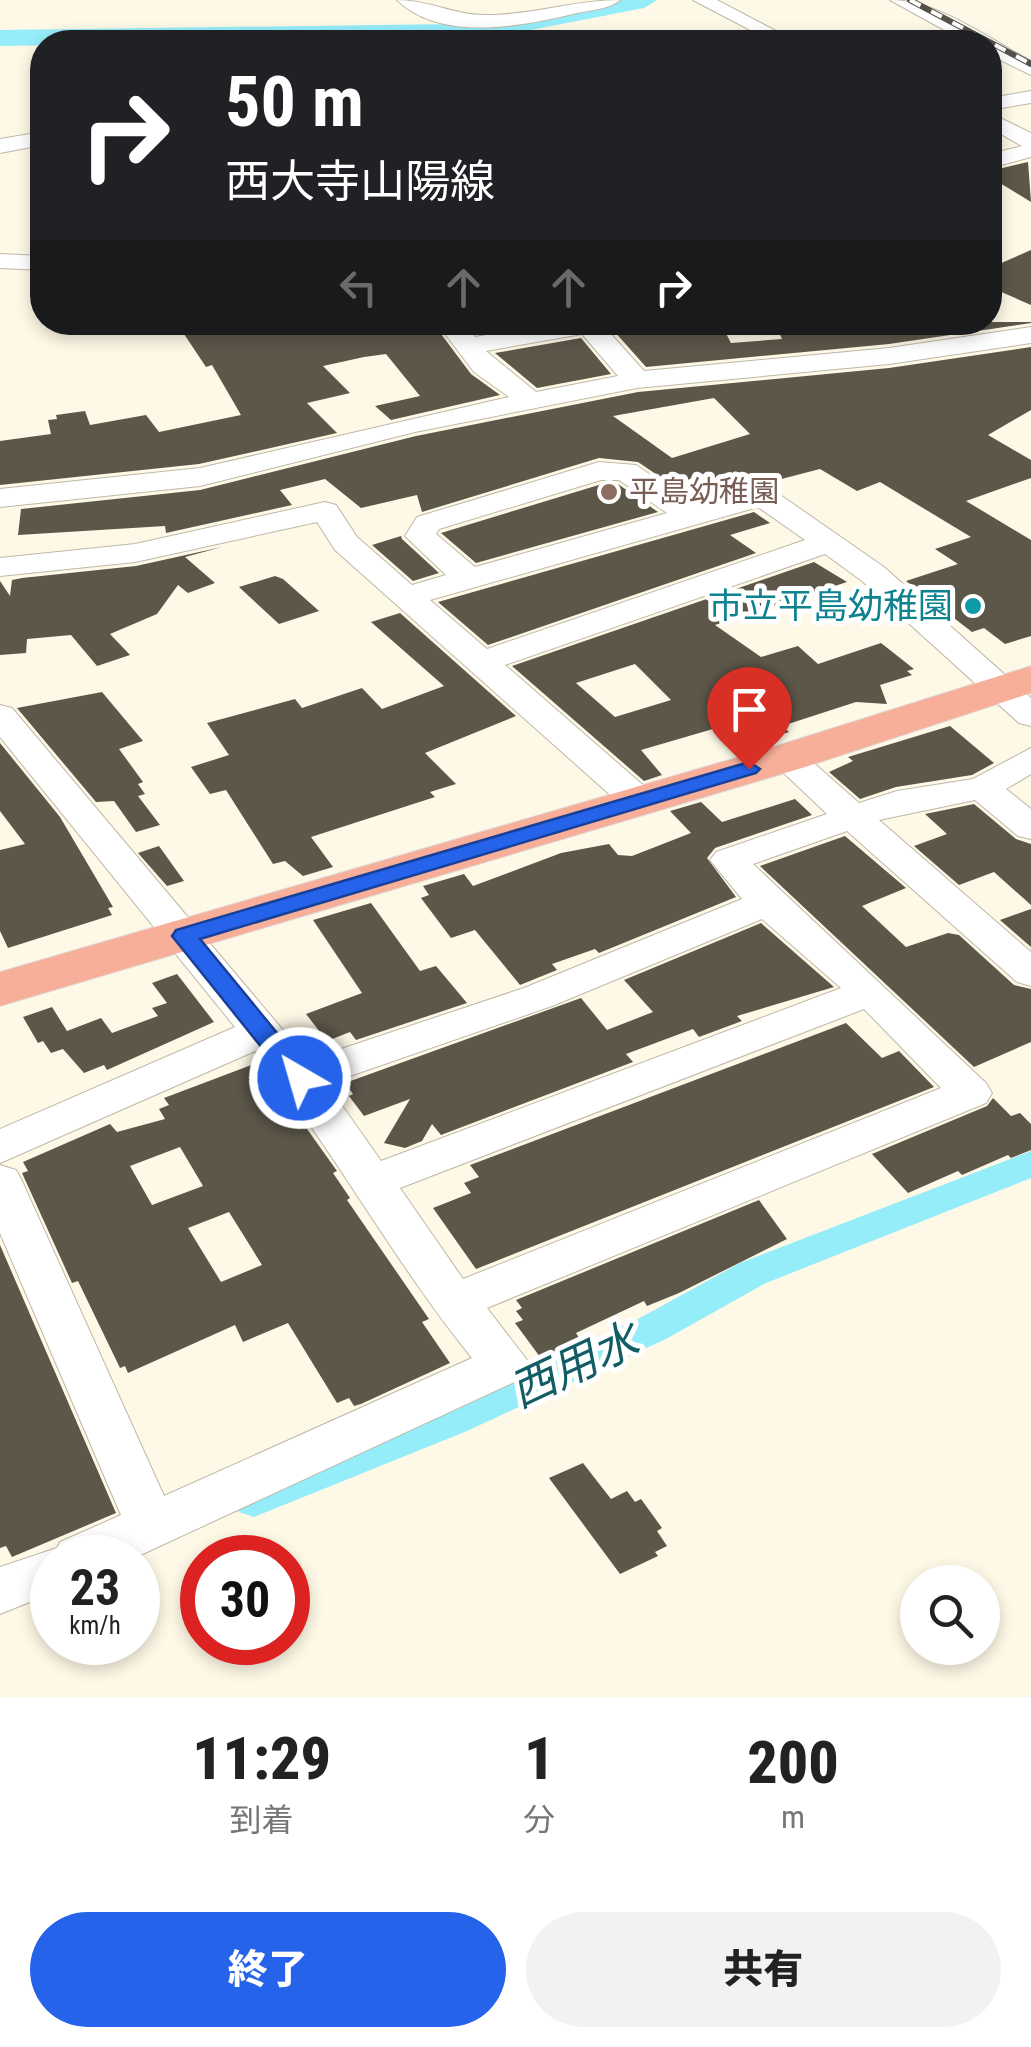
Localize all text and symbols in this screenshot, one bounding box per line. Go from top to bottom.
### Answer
text: 50 m [225,61,364,143]
icon: right [60,70,190,200]
text: 西大寺山陽線 [225,155,495,208]
icon: left [331,260,386,315]
icon: ahead [436,260,491,315]
icon: ahead [541,260,596,315]
icon: right [646,260,701,315]
place label: 平島幼稚園 [629,474,779,509]
marker: 平島幼稚園 [598,481,620,503]
place label: 市立平島幼稚園 [708,586,953,627]
marker: 市立平島幼稚園 [962,595,984,617]
pin [707,667,792,770]
icon: arrive [722,682,777,737]
position arrow [248,1026,352,1130]
water label: 西用水 [502,1311,651,1418]
speed limit sign: 30 [180,1535,310,1665]
text: 23 [70,1559,120,1617]
map controls [900,1565,1000,1665]
button: search [900,1565,1000,1665]
text: km/h [69,1611,121,1640]
text: 11:29 [192,1723,331,1794]
text: 1 [524,1723,554,1794]
text: 200 [747,1727,839,1798]
text: m [781,1798,805,1836]
text: 到着 [230,1801,294,1839]
text: 分 [523,1801,555,1839]
button: 終了 [30,1912,506,2027]
button: 共有 [526,1912,1001,2027]

